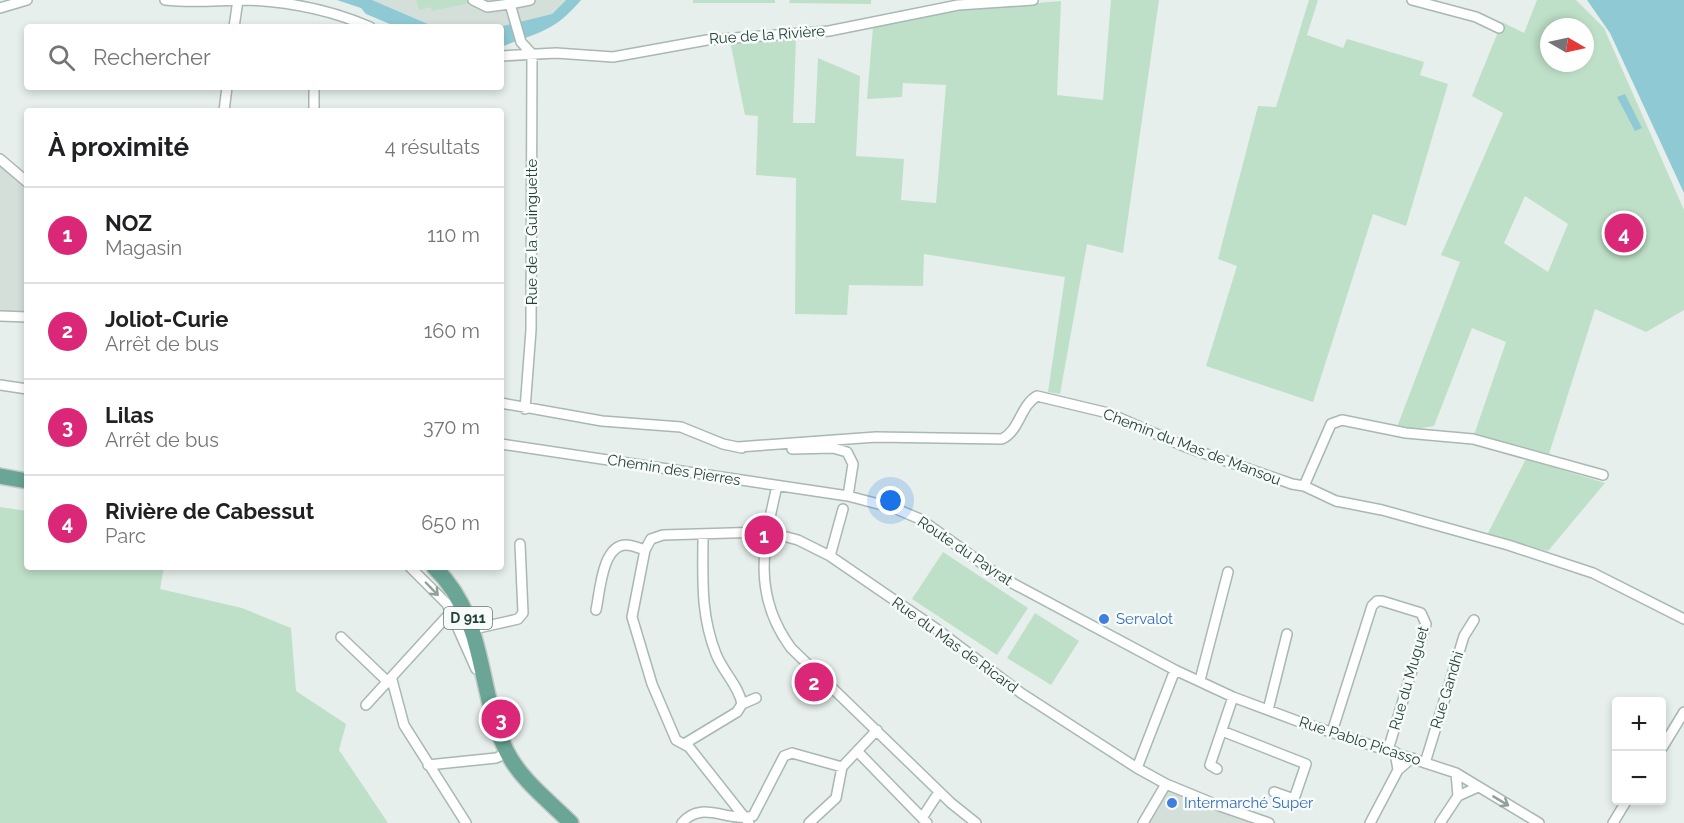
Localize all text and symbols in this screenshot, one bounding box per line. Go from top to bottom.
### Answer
north arrow [1540,18,1594,72]
street label: Rue de la Rivière [708,22,826,48]
search box [24,24,504,90]
icon: search [45,41,78,74]
text: Rechercher [93,44,211,70]
text: À proximité [48,132,189,162]
text: 4 résultats [385,135,480,159]
street label: Rue de la Guinguette [523,159,541,305]
text: NOZ [105,210,152,236]
pin: 4 [1604,210,1644,256]
text: 1 [63,223,72,247]
text: 110 m [427,223,480,247]
text: Magasin [105,236,182,260]
text: Joliot-Curie [105,306,228,332]
text: 2 [62,319,73,343]
text: 160 m [424,319,480,343]
text: Arrêt de bus [105,332,219,356]
text: Lilas [105,402,154,428]
street label: Chemin du Mas de Mansou [1101,405,1283,489]
text: 3 [62,415,73,439]
text: 370 m [423,415,480,439]
text: Arrêt de bus [105,428,219,452]
street label: Chemin des Pierres [606,451,742,489]
your location [876,486,905,515]
text: Rivière de Cabessut [105,498,314,524]
text: 4 [62,511,73,535]
text: 650 m [421,511,480,535]
pin: 1 [744,512,783,558]
street label: Route du Payrat [914,513,1016,589]
text: Parc [105,524,146,548]
one-way arrow [425,581,439,596]
street label: Rue du Mas de Ricard [888,593,1022,697]
road number: D 911 [444,607,492,629]
place label: Servalot [1116,610,1173,628]
marker: Servalot [1097,612,1111,626]
street label: Rue du Muguet [1386,624,1432,732]
street label: Rue Gandhi [1427,649,1467,731]
pin: 2 [794,660,834,704]
pin: 3 [482,696,520,742]
map controls [1612,697,1666,805]
button: + [1612,697,1666,751]
street label: Rue Pablo Picasso [1297,713,1423,769]
button: − [1612,751,1666,805]
place label: Intermarché Super [1184,794,1314,812]
one-way arrow [1492,795,1509,807]
marker: Intermarché Super [1165,796,1179,810]

